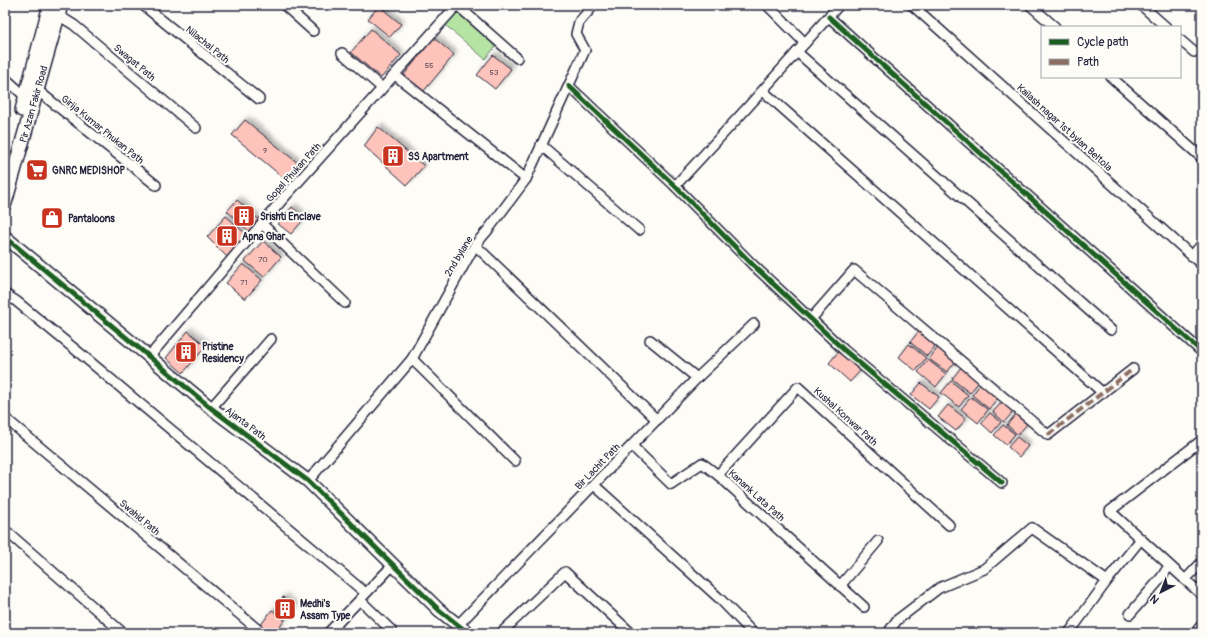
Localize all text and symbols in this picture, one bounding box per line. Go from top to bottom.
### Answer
street label: Nilachal Path [183,24,232,66]
legend [1041,26,1181,78]
text: Cycle path [1077,35,1129,50]
street label: Swagat Path [111,42,158,84]
text: Path [1077,55,1099,70]
house number: 55 [425,61,433,70]
street label: Pir Azan Fakir Road [17,64,51,144]
house number: 53 [490,68,499,77]
street label: Kailash nagar 1st bylan Beltola [1014,82,1115,174]
street label: Girija Kumar Phukan Path [59,93,146,167]
street label: Gopal Phukan Path [264,140,324,205]
building icon: SS Apartment [380,143,406,169]
house number: 9 [263,146,267,155]
place label: SS Apartment [408,151,469,163]
supermarket icon: GNRC MEDISHOP [24,157,50,183]
place label: GNRC MEDISHOP [52,165,126,177]
building icon: Srishti Enclave [231,203,257,229]
shop icon: Pantaloons [39,205,65,231]
place label: Srishti Enclave [260,211,322,223]
place label: Pantaloons [68,213,115,225]
building icon: Apna Ghar [214,223,240,249]
place label: Apna Ghar [242,231,286,243]
street label: 2nd bylane [442,234,476,279]
house number: 70 [258,255,268,264]
house number: 71 [240,278,248,287]
building icon: Pristine Residency [173,339,199,365]
place label: Pristine Residency [202,341,244,365]
street label: Kushal Konwar Path [811,385,880,449]
street label: Ajanta Path [223,405,268,443]
street label: Bir Lachit Path [573,441,623,492]
street label: Kanank Lata Path [726,467,787,524]
street label: Swahid Path [117,497,162,538]
north arrow [1141,572,1181,612]
text: N [1147,591,1162,606]
building icon: Medhi's Assam Type [272,596,298,622]
place label: Medhi's Assam Type [300,598,351,622]

